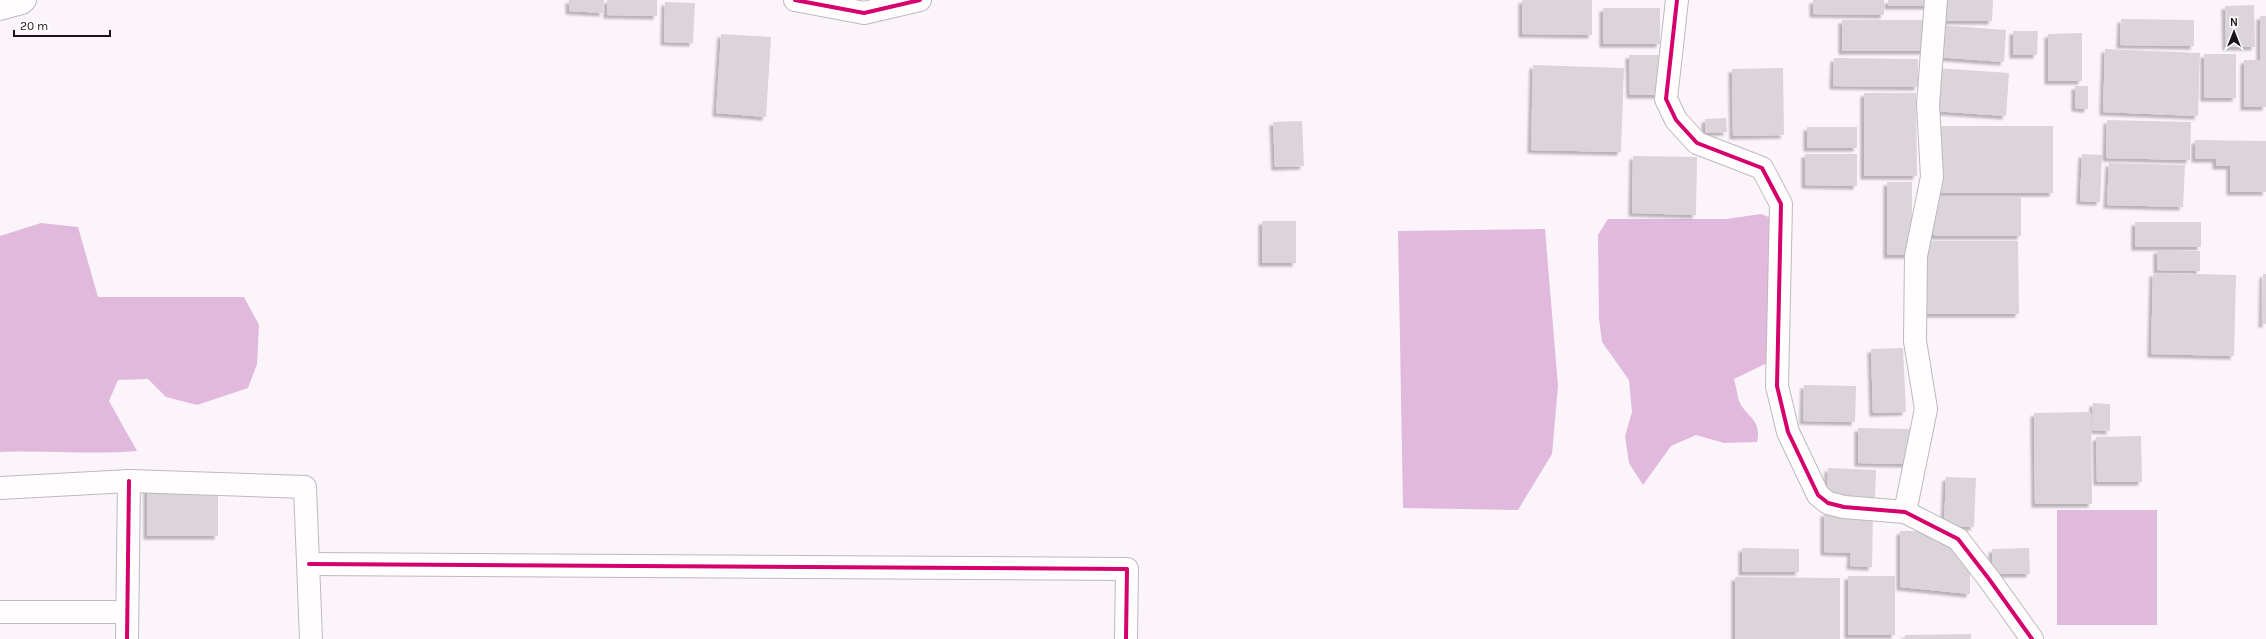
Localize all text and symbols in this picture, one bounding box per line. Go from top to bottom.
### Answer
scale bar [14,12,110,38]
north arrow [2214,12,2254,52]
text: N [2230,16,2238,29]
text: 20 m [20,19,48,33]

